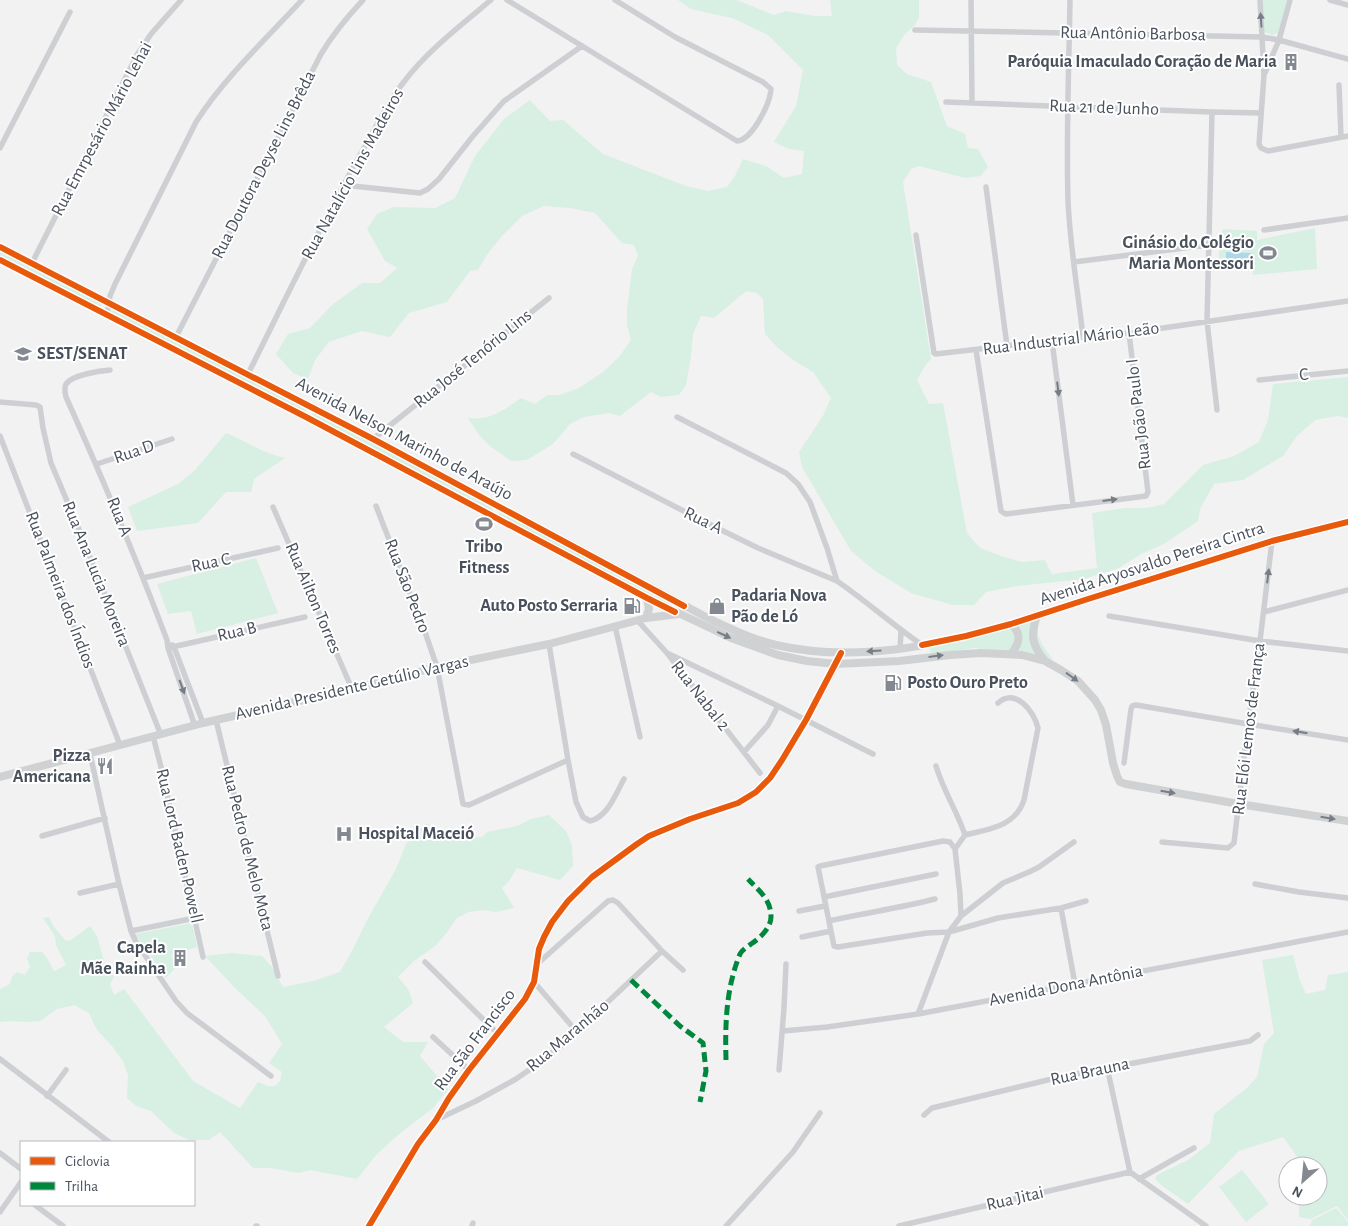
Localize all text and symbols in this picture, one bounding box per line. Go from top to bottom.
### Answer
one-way arrow [1257,12,1265,28]
street label: Rua Antônio Barbosa [1060,24,1206,44]
street label: Rua Emrpesário Mário Lehai [48,39,156,219]
building icon: Paróquia Imaculado Coração de Maria [1281,52,1301,72]
place label: Paróquia Imaculado Coração de Maria [1007,53,1277,71]
street label: Rua Doutora Deyse Lins Brêda [209,68,319,262]
street label: Rua Natalício Lins Madeiros [298,85,408,263]
street label: Rua 21 de Junho [1049,97,1159,119]
place label: Ginásio do Colégio Maria Montessori [1123,234,1254,273]
sports icon: Ginásio do Colégio Maria Montessori [1258,243,1278,263]
street label: Rua José Tenório Lins [411,306,535,412]
street label: Rua Industrial Mário Leão [982,319,1160,359]
school or university icon: SEST/SENAT [13,344,33,364]
place label: SEST/SENAT [37,345,128,363]
street label: Rua João Paulo I [1123,357,1155,471]
street label: C [1298,366,1310,384]
street label: Avenida Nelson Marinho de Araújo [293,374,515,504]
one-way arrow [1055,381,1063,397]
street label: Rua D [111,437,157,467]
street label: Rua A [103,495,135,540]
one-way arrow [1103,496,1119,504]
street label: Rua Ana Lucia Moreira [59,499,133,649]
street label: Rua A [681,504,726,538]
street label: Rua Palmeira dos Índios [22,508,101,671]
sports icon: Tribo Fitness [474,514,494,534]
street label: Avenida Aryosvaldo Pereira Cintra [1037,519,1267,609]
street label: Rua São Pedro [381,536,433,636]
place label: Tribo Fitness [459,538,509,577]
street label: Rua Ailton Torres [282,540,344,656]
street label: Rua C [190,550,232,576]
one-way arrow [1264,568,1272,584]
place label: Padaria Nova Pão de Ló [731,587,827,626]
fuel station icon: Auto Posto Serraria [622,596,642,616]
shop icon: Padaria Nova Pão de Ló [707,596,727,616]
place label: Auto Posto Serraria [480,597,618,615]
street label: Rua B [216,619,258,645]
one-way arrow [717,632,731,640]
street label: Rua Elói Lemos de França [1229,642,1269,816]
one-way arrow [866,647,882,655]
street label: Avenida Presidente Getúlio Vargas [234,652,470,724]
one-way arrow [929,652,945,660]
street label: Rua Nabal 2 [667,658,733,734]
one-way arrow [1065,672,1079,682]
fuel station icon: Posto Ouro Preto [883,673,903,693]
place label: Posto Ouro Preto [907,674,1028,692]
one-way arrow [178,680,186,695]
one-way arrow [1291,728,1307,736]
place label: Pizza Americana [13,747,91,786]
restaurant icon: Pizza Americana [95,756,115,776]
street label: Rua Pedro de Melo Mota [218,764,276,932]
street label: Rua Lord Baden Powell [152,767,206,925]
one-way arrow [1160,788,1176,796]
one-way arrow [1321,814,1337,822]
hospital icon: Hospital Maceió [334,824,354,844]
place label: Hospital Maceió [358,825,474,843]
place label: Capela Mãe Rainha [80,939,166,978]
building icon: Capela Mãe Rainha [170,948,190,968]
street label: Avenida Dona Antônia [987,962,1145,1010]
street label: Rua São Francisco [431,986,519,1094]
street label: Rua Maranhão [523,996,613,1076]
street label: Rua Brauna [1049,1055,1131,1089]
legend [20,1141,195,1206]
text: Ciclovia [65,1154,110,1169]
north arrow [1278,1156,1328,1206]
text: Trilha [65,1179,98,1194]
text: N [1290,1183,1305,1200]
street label: Rua Jitai [984,1184,1046,1214]

